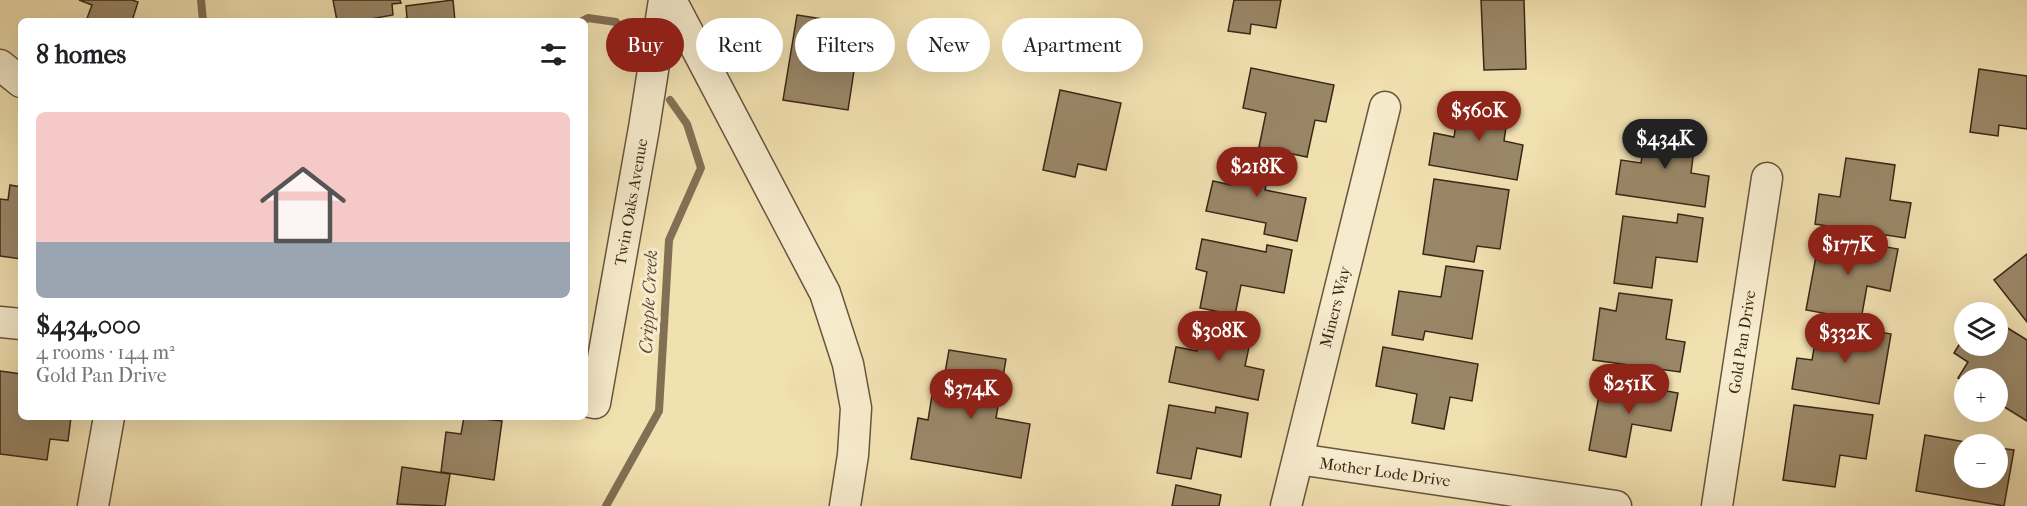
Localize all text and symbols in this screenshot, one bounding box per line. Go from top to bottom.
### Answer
chip: Buy [606,18,684,72]
chip: Rent [696,18,783,72]
chip: Filters [795,18,895,72]
chip: New [907,18,990,72]
chip: Apartment [1002,18,1143,72]
icon: filters [537,38,570,71]
text: 8 homes [36,39,126,70]
pin: $560K [1437,91,1521,142]
text: $560K [1451,99,1507,122]
pin: $434K [1623,119,1707,170]
text: $434K [1636,127,1694,150]
street label: Twin Oaks Avenue [610,137,652,267]
pin: $218K [1215,147,1299,198]
icon: home [249,151,357,259]
text: $218K [1230,155,1284,178]
pin: $177K [1806,225,1890,276]
text: $177K [1822,233,1874,256]
water label: Cripple Creek [636,249,662,355]
street label: Miners Way [1316,264,1354,350]
street label: Gold Pan Drive [1724,289,1760,395]
map controls [1954,302,2008,488]
button: layers [1954,302,2008,356]
text: $434,000 [36,310,141,341]
pin: $308K [1177,311,1261,362]
pin: $332K [1803,313,1887,364]
text: $308K [1192,319,1246,342]
text: $332K [1819,321,1871,344]
text: 4 rooms · 144 m² [36,341,175,364]
text: Gold Pan Drive [36,364,167,387]
pin: $251K [1587,364,1671,415]
button: + [1954,368,2008,422]
pin: $374K [929,369,1013,420]
text: $251K [1603,372,1655,395]
text: $374K [944,377,998,400]
button: − [1954,434,2008,488]
street label: Mother Lode Drive [1318,453,1452,491]

